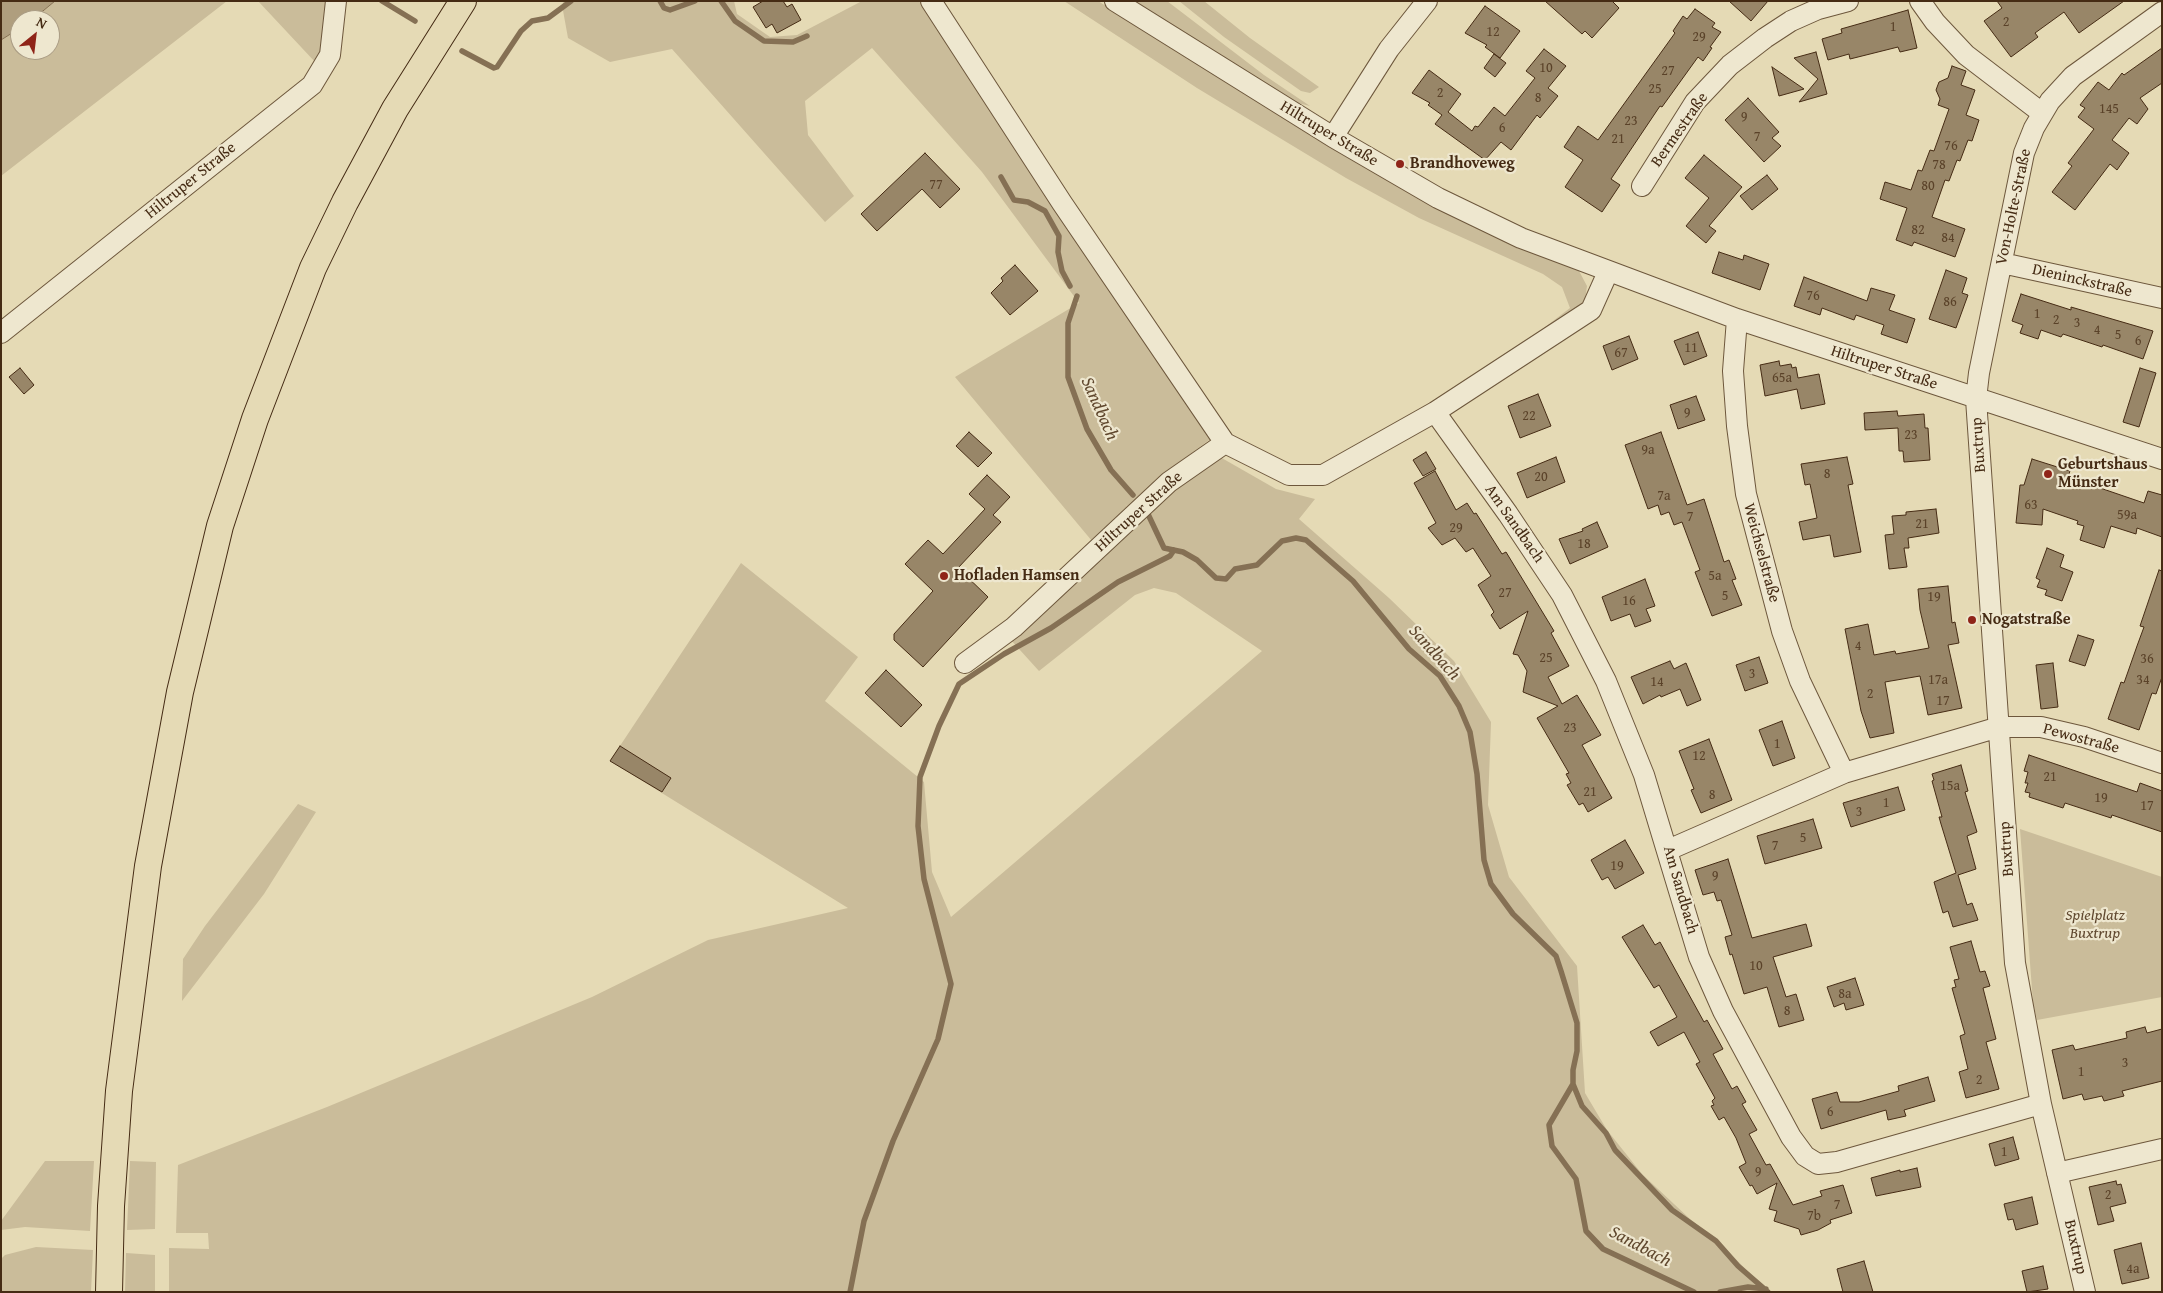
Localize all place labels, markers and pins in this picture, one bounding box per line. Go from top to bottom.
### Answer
place label: Brandhoveweg [1410,154,1515,174]
marker: Brandhoveweg [1394,158,1406,170]
place label: Geburtshaus Münster [2058,455,2148,493]
marker: Geburtshaus Münster [2042,468,2054,480]
place label: Hofladen Hamsen [954,566,1080,586]
marker: Hofladen Hamsen [938,570,950,582]
place label: Nogatstraße [1982,610,2070,630]
marker: Nogatstraße [1966,614,1978,626]

